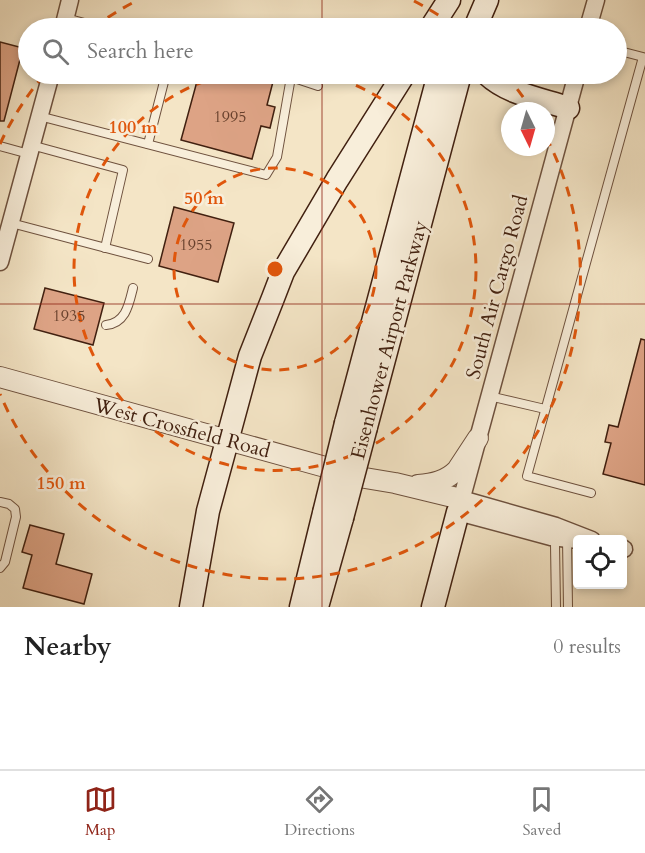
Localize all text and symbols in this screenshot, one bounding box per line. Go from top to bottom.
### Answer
search box [18,18,627,84]
icon: search [39,35,72,68]
text: Search here [87,36,194,66]
north arrow [501,102,555,156]
house number: 1995 [214,106,246,128]
text: 100 m [108,115,158,140]
text: 50 m [184,186,224,211]
street label: South Air Cargo Road [459,192,535,382]
street label: Eisenhower Airport Parkway [344,217,434,462]
house number: 1955 [180,234,212,256]
centre of rings [265,259,285,279]
house number: 1935 [53,305,85,327]
street label: West Crossfield Road [90,391,274,465]
text: 150 m [36,471,86,496]
map controls [573,535,627,589]
button: locate [573,535,627,589]
text: Nearby [24,629,112,664]
text: 0 results [553,633,621,660]
tab: Map [84,783,117,841]
tab: Directions [284,783,355,841]
tab: Saved [522,783,561,841]

